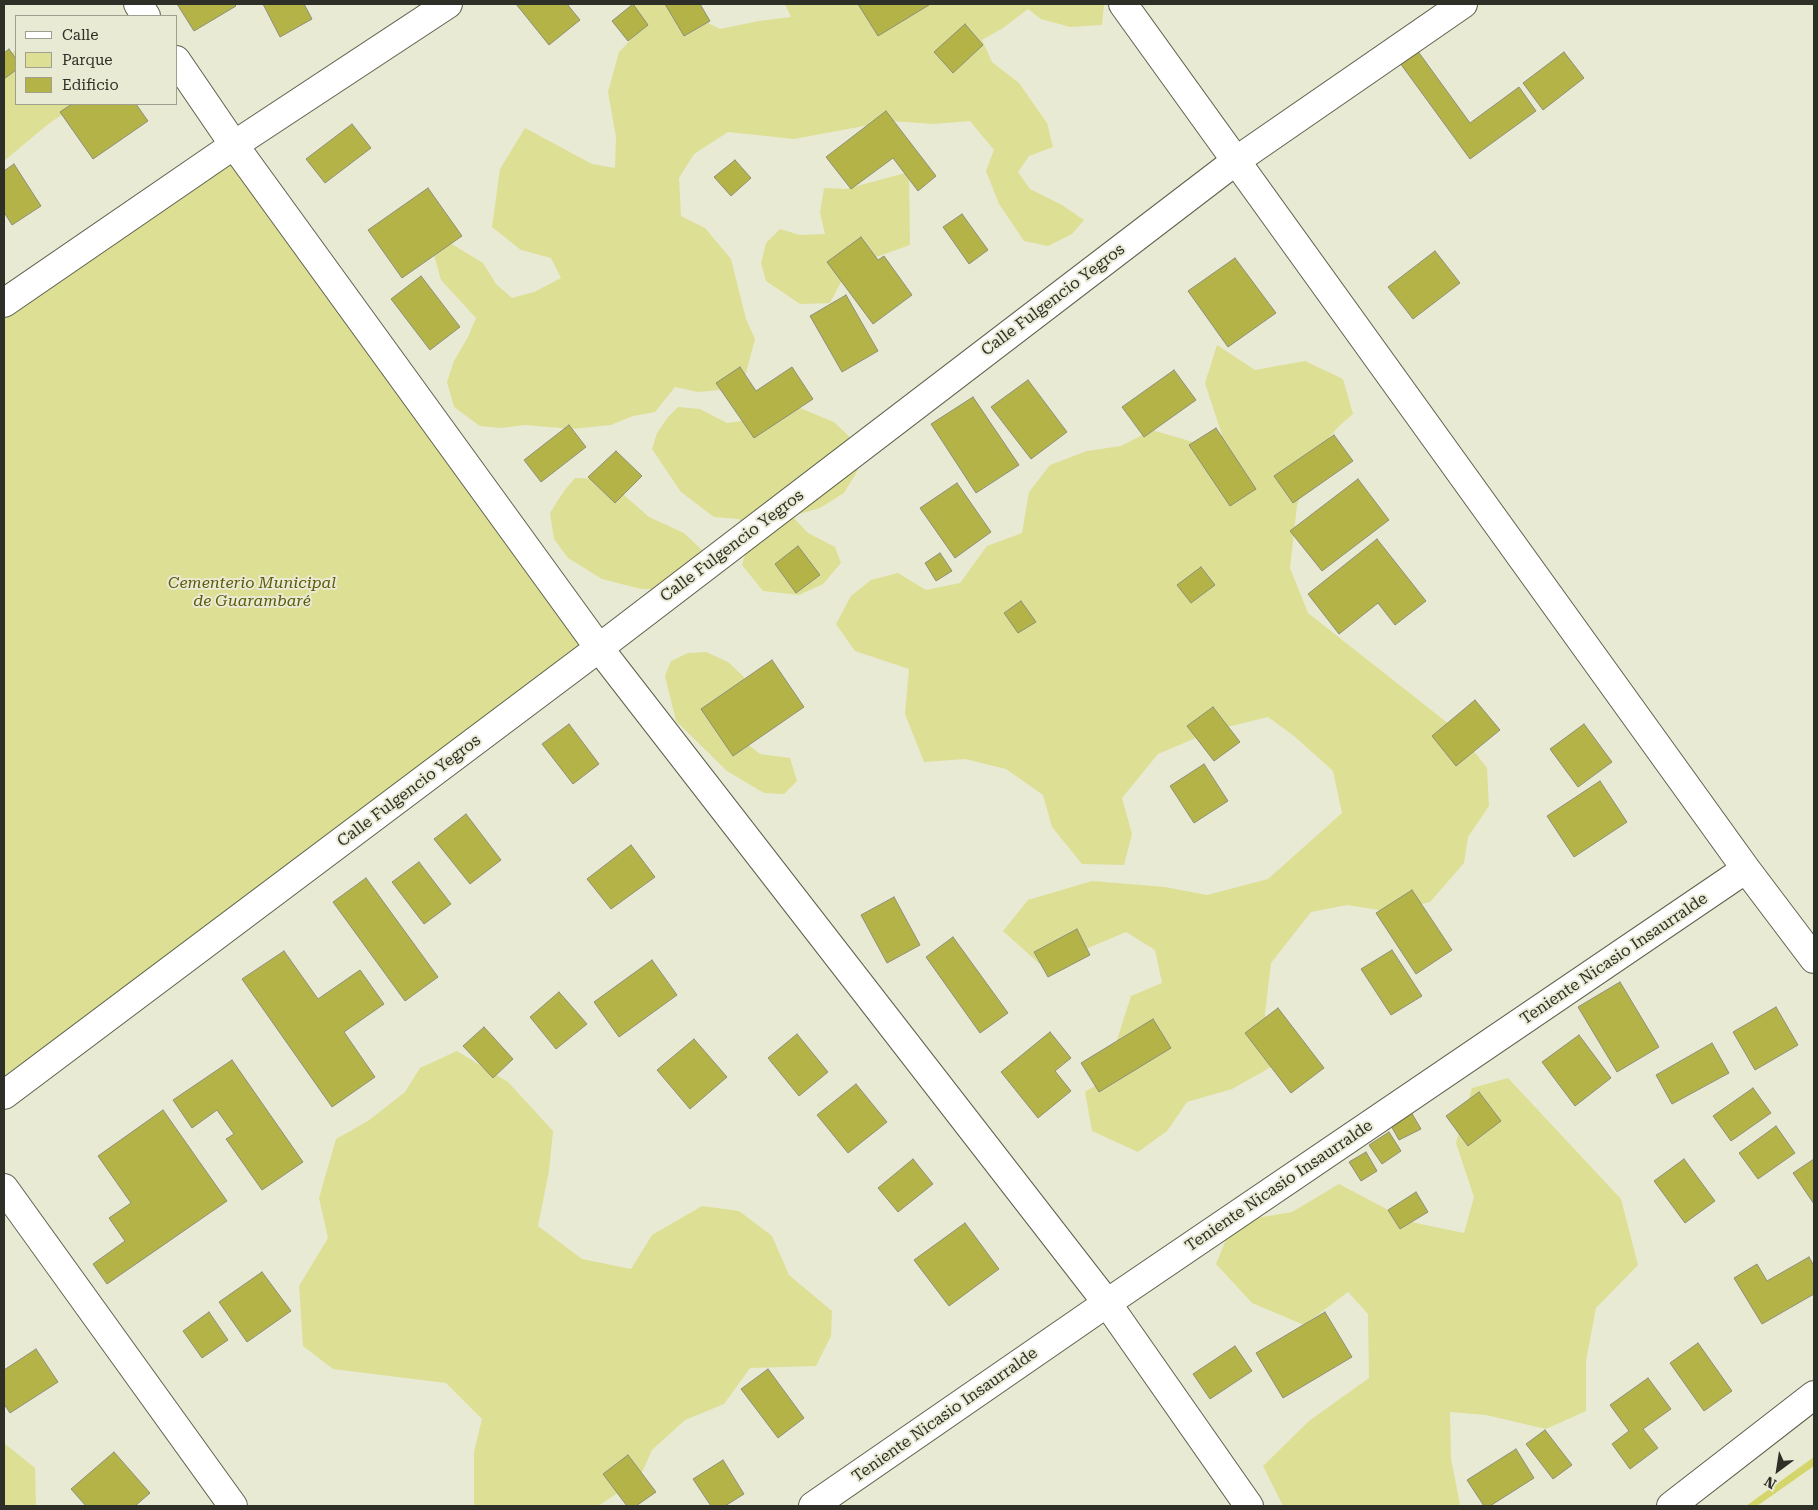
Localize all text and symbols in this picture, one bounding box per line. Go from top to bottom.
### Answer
legend [15,15,178,105]
text: Calle [62,26,98,44]
text: Parque [62,51,113,69]
text: Edificio [62,76,119,94]
street label: Calle Fulgencio Yegros [978,240,1128,360]
street label: Calle Fulgencio Yegros [657,486,807,606]
park label: Cementerio Municipal de Guarambaré [168,573,336,611]
street label: Calle Fulgencio Yegros [334,731,484,851]
street label: Teniente Nicasio Insaurralde [1517,889,1711,1029]
street label: Teniente Nicasio Insaurralde [1182,1116,1376,1256]
street label: Teniente Nicasio Insaurralde [849,1344,1041,1486]
north arrow [1753,1445,1803,1495]
text: N [1762,1473,1779,1492]

